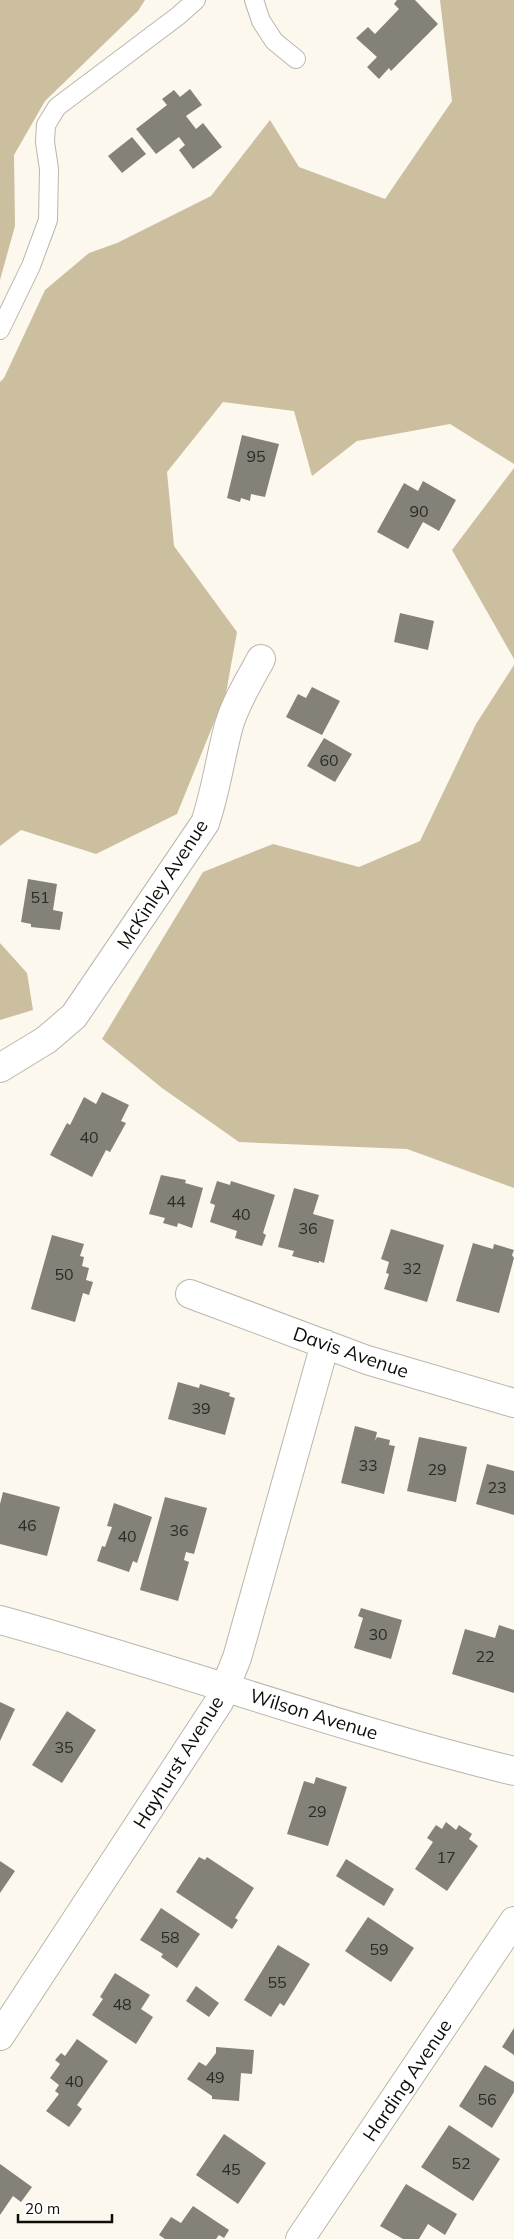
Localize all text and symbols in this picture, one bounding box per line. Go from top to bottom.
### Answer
house number: 95 [246,446,266,466]
house number: 90 [409,501,429,521]
house number: 60 [319,750,339,770]
street label: McKinley Avenue [111,815,213,953]
house number: 51 [30,887,50,907]
house number: 40 [79,1127,99,1147]
house number: 44 [166,1191,186,1211]
house number: 40 [231,1204,251,1224]
house number: 36 [298,1218,318,1238]
house number: 32 [402,1258,422,1278]
house number: 50 [54,1264,74,1284]
street label: Davis Avenue [290,1321,412,1383]
house number: 39 [191,1398,211,1418]
house number: 33 [358,1455,378,1475]
house number: 29 [427,1459,447,1479]
house number: 23 [487,1477,507,1497]
house number: 46 [17,1515,37,1535]
house number: 36 [169,1520,189,1540]
house number: 40 [117,1526,137,1546]
house number: 30 [368,1624,388,1644]
house number: 22 [475,1646,495,1666]
street label: Wilson Avenue [247,1683,381,1745]
street label: Hayhurst Avenue [128,1691,228,1833]
house number: 35 [54,1737,74,1757]
house number: 29 [307,1801,327,1821]
house number: 17 [436,1847,456,1867]
house number: 58 [160,1927,180,1947]
house number: 59 [369,1939,389,1959]
house number: 55 [267,1972,287,1992]
house number: 48 [112,1994,132,2014]
street label: Harding Avenue [357,2014,457,2146]
house number: 49 [205,2067,225,2087]
house number: 40 [64,2071,84,2091]
house number: 56 [477,2089,497,2109]
house number: 52 [451,2153,471,2173]
house number: 45 [221,2159,241,2179]
scale bar [18,2192,111,2224]
text: 20 m [25,2199,60,2218]

